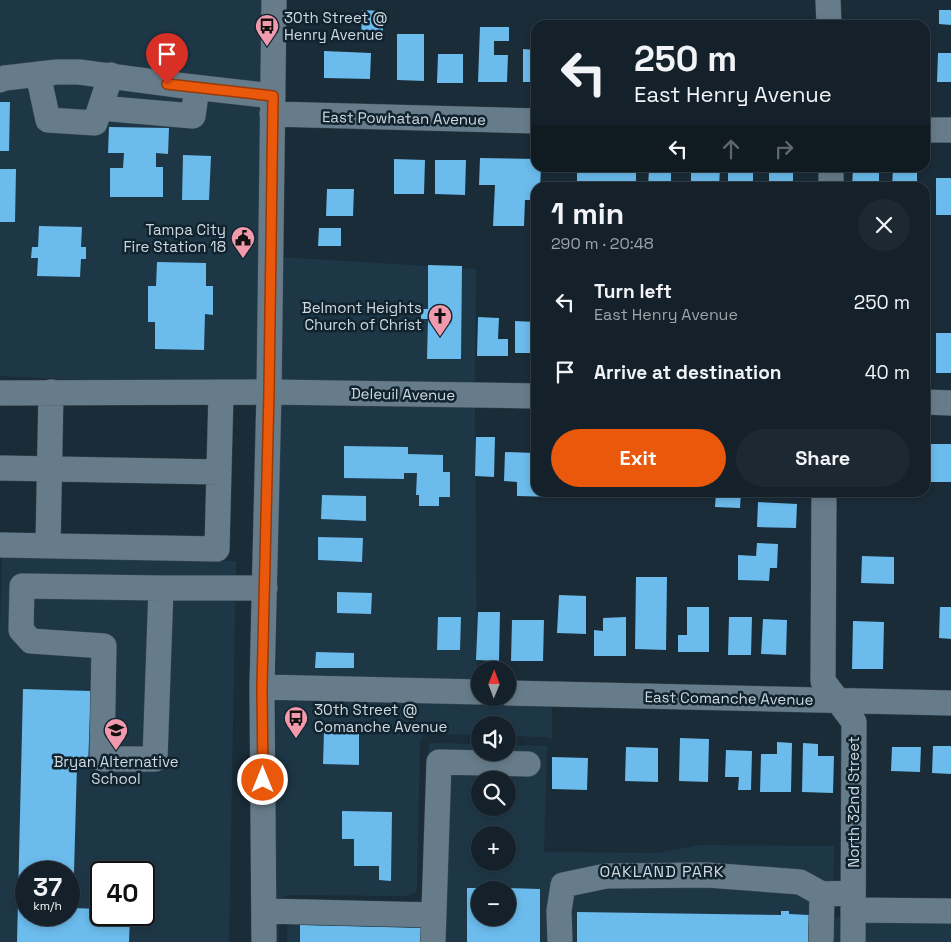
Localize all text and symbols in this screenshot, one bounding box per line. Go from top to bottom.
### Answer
place label: 30th Street @ Henry Avenue [284,8,388,44]
bus stop icon: 30th Street @ Henry Avenue [254,13,280,47]
pin [146,33,188,84]
text: 250 m [634,37,737,81]
icon: arrive [153,40,181,68]
icon: left [551,40,616,105]
text: East Henry Avenue [634,80,832,108]
street label: East Powhatan Avenue [322,107,486,129]
icon: left [664,135,692,163]
icon: ahead [717,135,745,163]
icon: right [770,135,798,163]
text: 1 min [551,194,624,233]
button: close [858,199,910,251]
place label: Tampa City Fire Station 18 [123,220,226,256]
public building icon: Tampa City Fire Station 18 [230,225,256,259]
text: 290 m · 20:48 [551,233,654,254]
text: Turn left [594,279,672,304]
icon: left [551,288,579,316]
text: 250 m [854,290,910,315]
place label: Belmont Heights Church of Christ [302,298,422,334]
church icon: Belmont Heights Church of Christ [427,303,453,337]
text: East Henry Avenue [594,304,738,325]
icon: arrive [551,358,579,386]
text: Arrive at destination [594,360,782,385]
text: 40 m [865,360,910,385]
street label: Deleuil Avenue [351,384,456,404]
button: Exit [551,429,726,487]
button: Share [736,429,910,487]
north arrow [471,661,516,706]
map controls [471,661,516,926]
street label: East Comanche Avenue [644,687,814,709]
place label: 30th Street @ Comanche Avenue [314,700,447,736]
bus stop icon: 30th Street @ Comanche Avenue [283,705,309,739]
button: sound [471,716,516,761]
school or university icon: Bryan Alternative School [103,717,129,751]
street label: North 32nd Street [844,736,863,868]
place label: Bryan Alternative School [53,752,179,788]
position arrow [236,753,288,805]
button: search [471,771,516,816]
button: + [471,826,516,871]
speed limit sign: 40 [90,861,155,926]
district label: OAKLAND PARK [599,861,725,882]
text: 37 [33,871,62,903]
button: − [471,881,516,926]
text: km/h [33,898,62,914]

